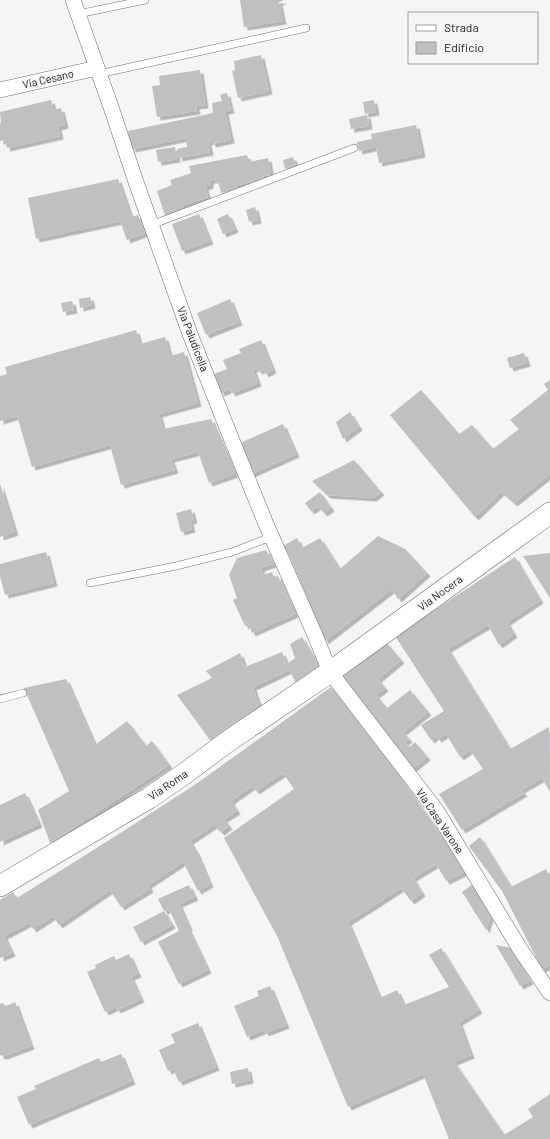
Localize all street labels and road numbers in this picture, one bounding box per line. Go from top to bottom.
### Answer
street label: Via Cesano [21,66,75,91]
street label: Via Paludicella [175,304,212,373]
street label: Via Nocera [415,572,464,613]
street label: Via Roma [146,767,190,802]
street label: Via Casa Varone [414,786,467,856]

